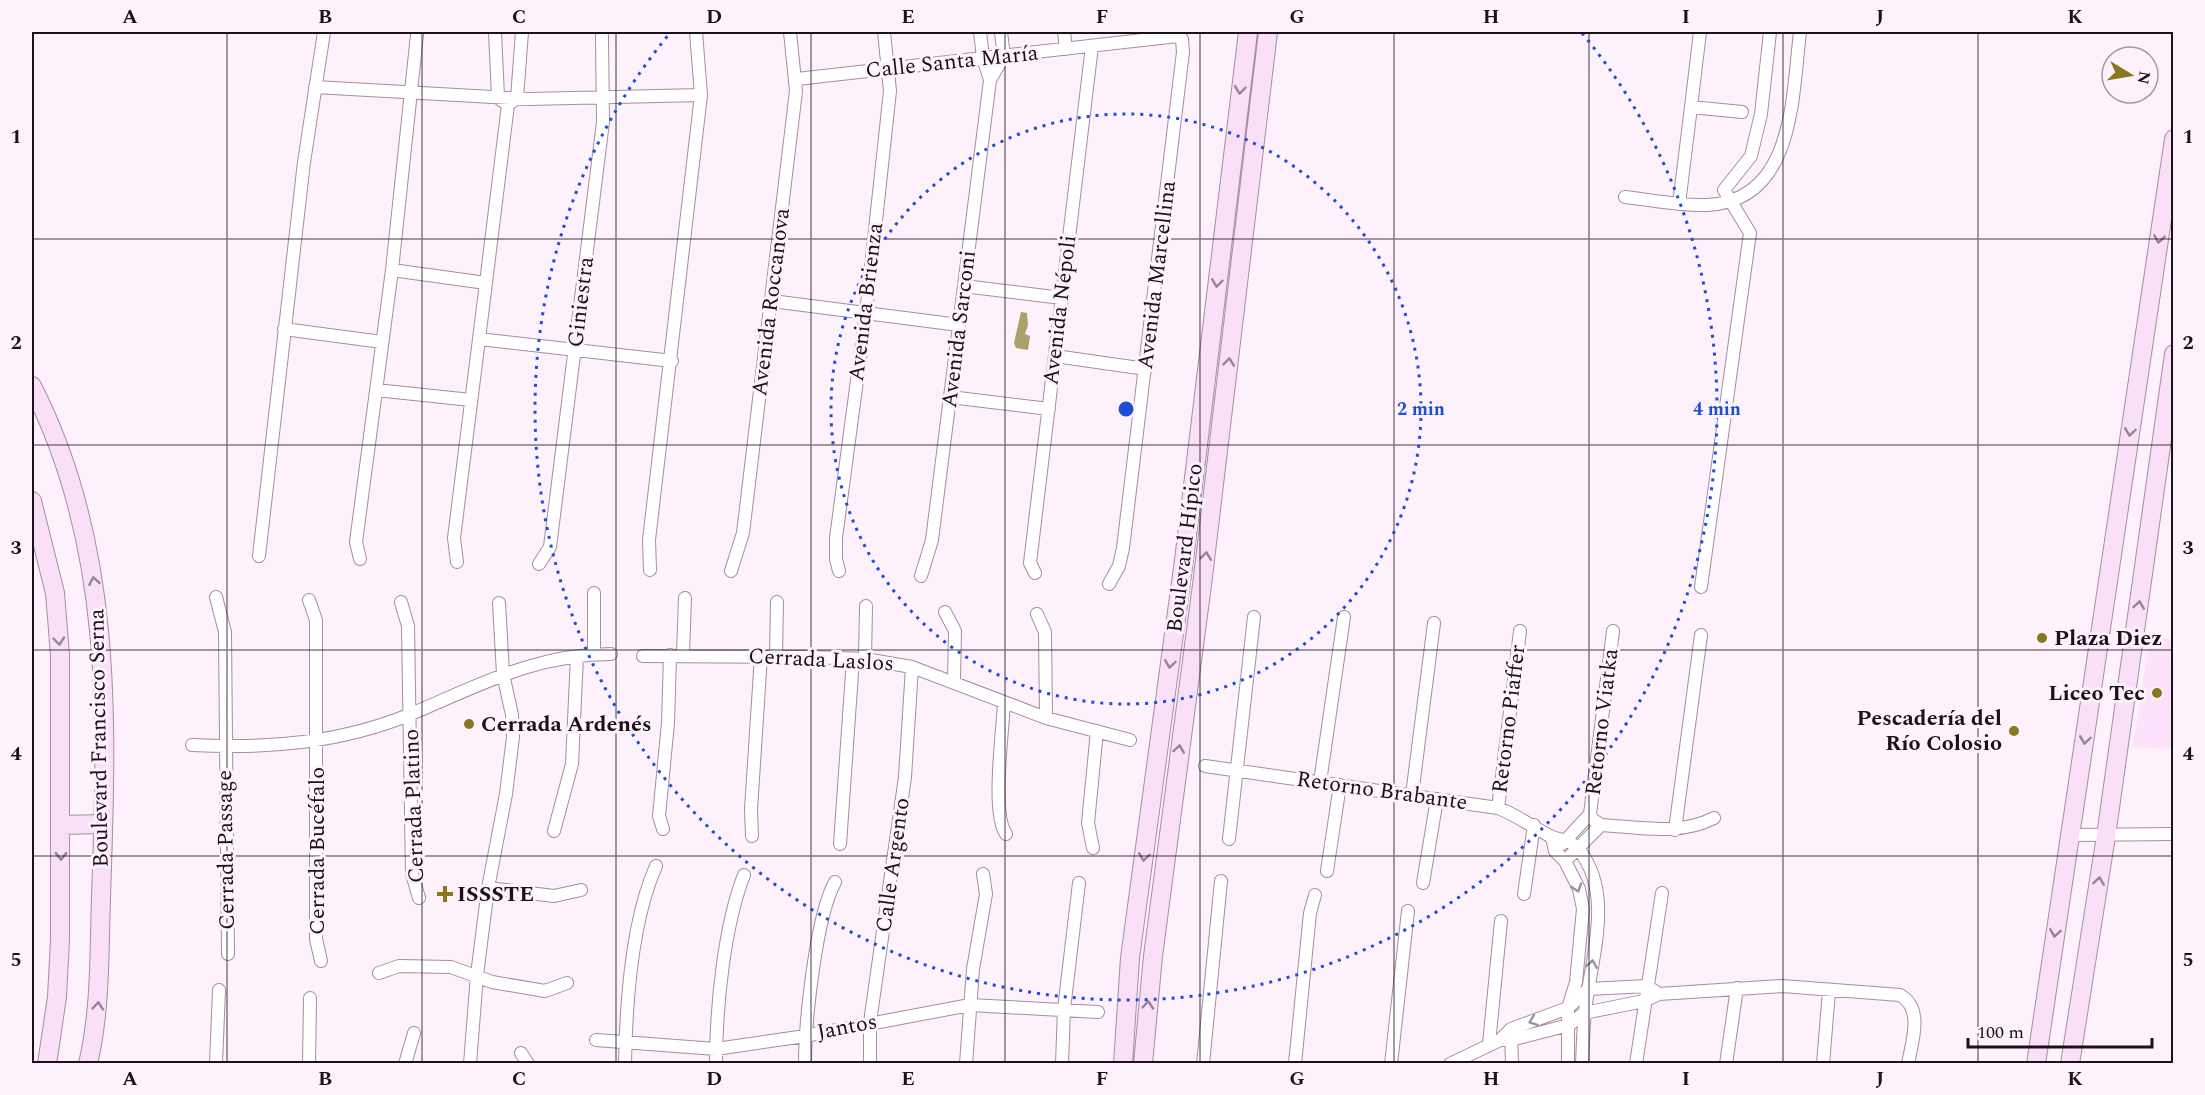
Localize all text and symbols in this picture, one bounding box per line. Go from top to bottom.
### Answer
text: A [122,2,138,32]
text: B [318,2,332,32]
text: C [512,2,526,32]
text: D [706,2,722,32]
text: E [901,2,915,32]
text: F [1096,2,1108,32]
text: G [1289,2,1305,32]
text: H [1483,2,1499,32]
text: I [1682,2,1690,32]
text: J [1876,2,1884,32]
text: K [2067,2,2083,32]
street label: Calle Santa María [864,36,1040,87]
north arrow [2100,45,2160,105]
text: N [2131,69,2157,86]
one-way arrow [1235,85,1247,94]
text: 1 [10,122,22,152]
text: 1 [2182,122,2194,152]
street label: Avenida Marcellina [1129,178,1185,371]
street label: Avenida Roccanova [743,206,799,398]
street label: Avenida Brienza [840,220,892,383]
street label: Avenida Népoli [1034,233,1086,387]
one-way arrow [2153,233,2166,243]
street label: Avenida Sarconi [933,248,985,410]
street label: Giniestra [559,255,603,349]
one-way arrow [1211,279,1223,288]
text: 2 [10,328,22,358]
text: 2 [2182,328,2194,358]
one-way arrow [1222,358,1235,367]
text: 2 min [1397,396,1445,423]
text: 4 min [1693,396,1741,423]
centre of rings [1116,399,1136,419]
one-way arrow [2125,427,2137,436]
street label: Boulevard Hípico [1158,461,1212,635]
text: 3 [10,533,22,563]
text: 3 [2182,533,2194,563]
one-way arrow [1199,551,1212,561]
one-way arrow [88,576,101,586]
one-way arrow [2132,601,2145,610]
street label: Boulevard Francisco Serna [80,608,118,868]
place label: Plaza Diez [2054,622,2162,655]
marker: Plaza Diez [2035,631,2049,645]
one-way arrow [52,636,65,645]
street label: Cerrada Laslos [747,640,895,680]
street label: Retorno Piaffer [1484,642,1535,795]
street label: Retorno Viatka [1577,646,1627,798]
one-way arrow [1165,660,1177,669]
place label: Liceo Tec [2048,677,2145,710]
marker: Liceo Tec [2150,686,2164,700]
place label: Pescadería del Río Colosio [1857,702,2002,760]
place label: Cerrada Ardenés [481,708,652,741]
marker: Cerrada Ardenés [462,717,476,731]
marker: Pescadería del Río Colosio [2007,724,2021,738]
street label: Cerrada Platino [395,728,433,884]
one-way arrow [2079,735,2091,745]
text: 4 [10,739,22,769]
text: 4 [2182,739,2194,769]
one-way arrow [1173,745,1185,754]
street label: Retorno Brabante [1294,763,1470,819]
street label: Cerrada Bucéfalo [301,767,334,935]
street label: Cerrada Passage [208,770,244,930]
street label: Calle Argento [867,795,919,935]
one-way arrow [54,852,67,861]
one-way arrow [1139,853,1151,862]
one-way arrow [2093,877,2105,886]
place label: ISSSTE [457,878,534,911]
one-way arrow [1570,883,1583,893]
marker: ISSSTE [438,887,452,901]
one-way arrow [2050,928,2062,937]
text: 5 [10,945,22,975]
text: 5 [2182,945,2194,975]
one-way arrow [1585,959,1597,968]
one-way arrow [91,1001,104,1010]
one-way arrow [1141,1001,1154,1010]
street label: Jantos [814,1005,880,1049]
scale bar [1968,1011,2152,1049]
one-way arrow [1528,1014,1539,1027]
text: 100 m [1977,1019,2024,1046]
text: A [122,1064,138,1094]
text: B [318,1064,332,1094]
text: C [512,1064,526,1094]
text: D [706,1064,722,1094]
text: E [901,1064,915,1094]
text: F [1096,1064,1108,1094]
text: G [1289,1064,1305,1094]
text: H [1483,1064,1499,1094]
text: I [1682,1064,1690,1094]
text: J [1876,1064,1884,1094]
text: K [2067,1064,2083,1094]

